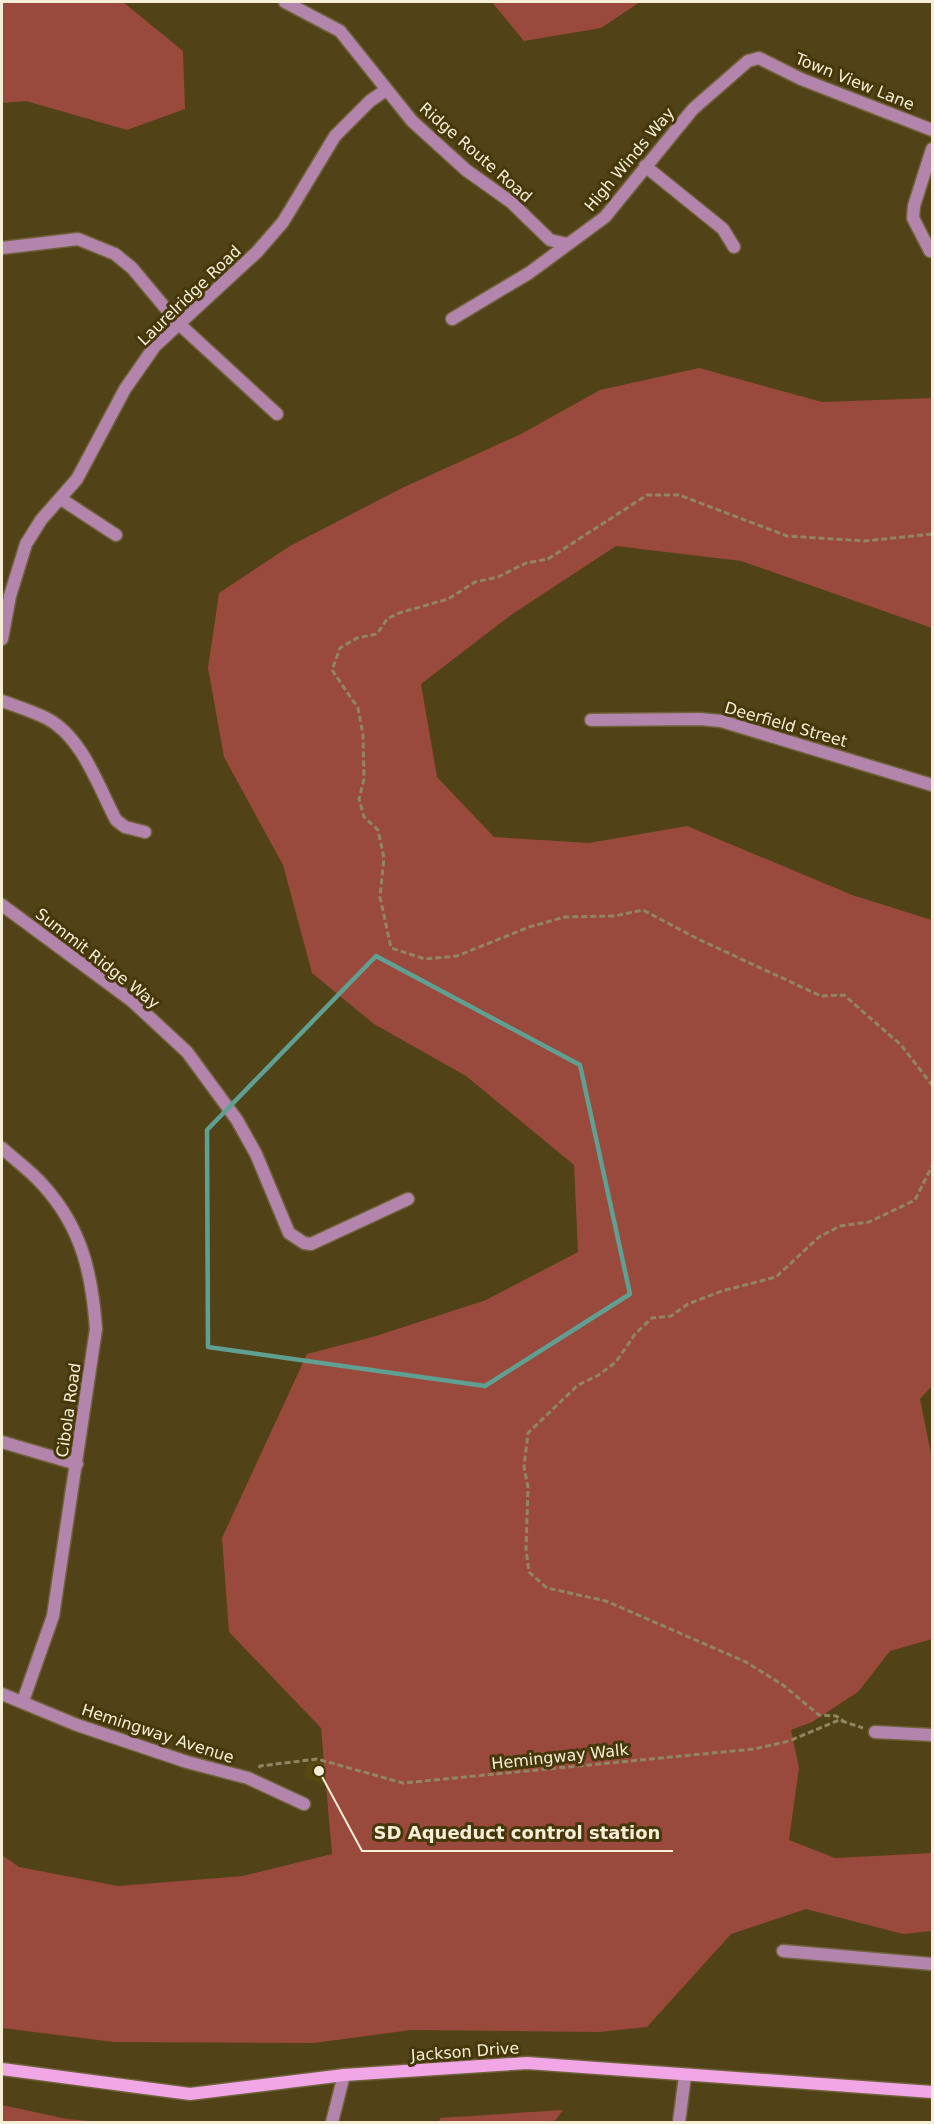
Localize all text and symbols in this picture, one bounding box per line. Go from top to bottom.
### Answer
street label: Town View Lane [791,49,917,114]
street label: Ridge Route Road [416,98,536,206]
street label: High Winds Way [580,104,678,215]
street label: Laurelridge Road [134,241,245,349]
street label: Deerfield Street [722,698,849,751]
street label: Summit Ridge Way [32,904,163,1013]
street label: Cibola Road [52,1362,85,1458]
street label: Hemingway Avenue [79,1700,236,1767]
street label: Hemingway Walk [490,1740,630,1773]
callout: SD Aqueduct control station [362,1815,673,1851]
text: SD Aqueduct control station [374,1822,660,1843]
street label: Jackson Drive [409,2038,520,2065]

